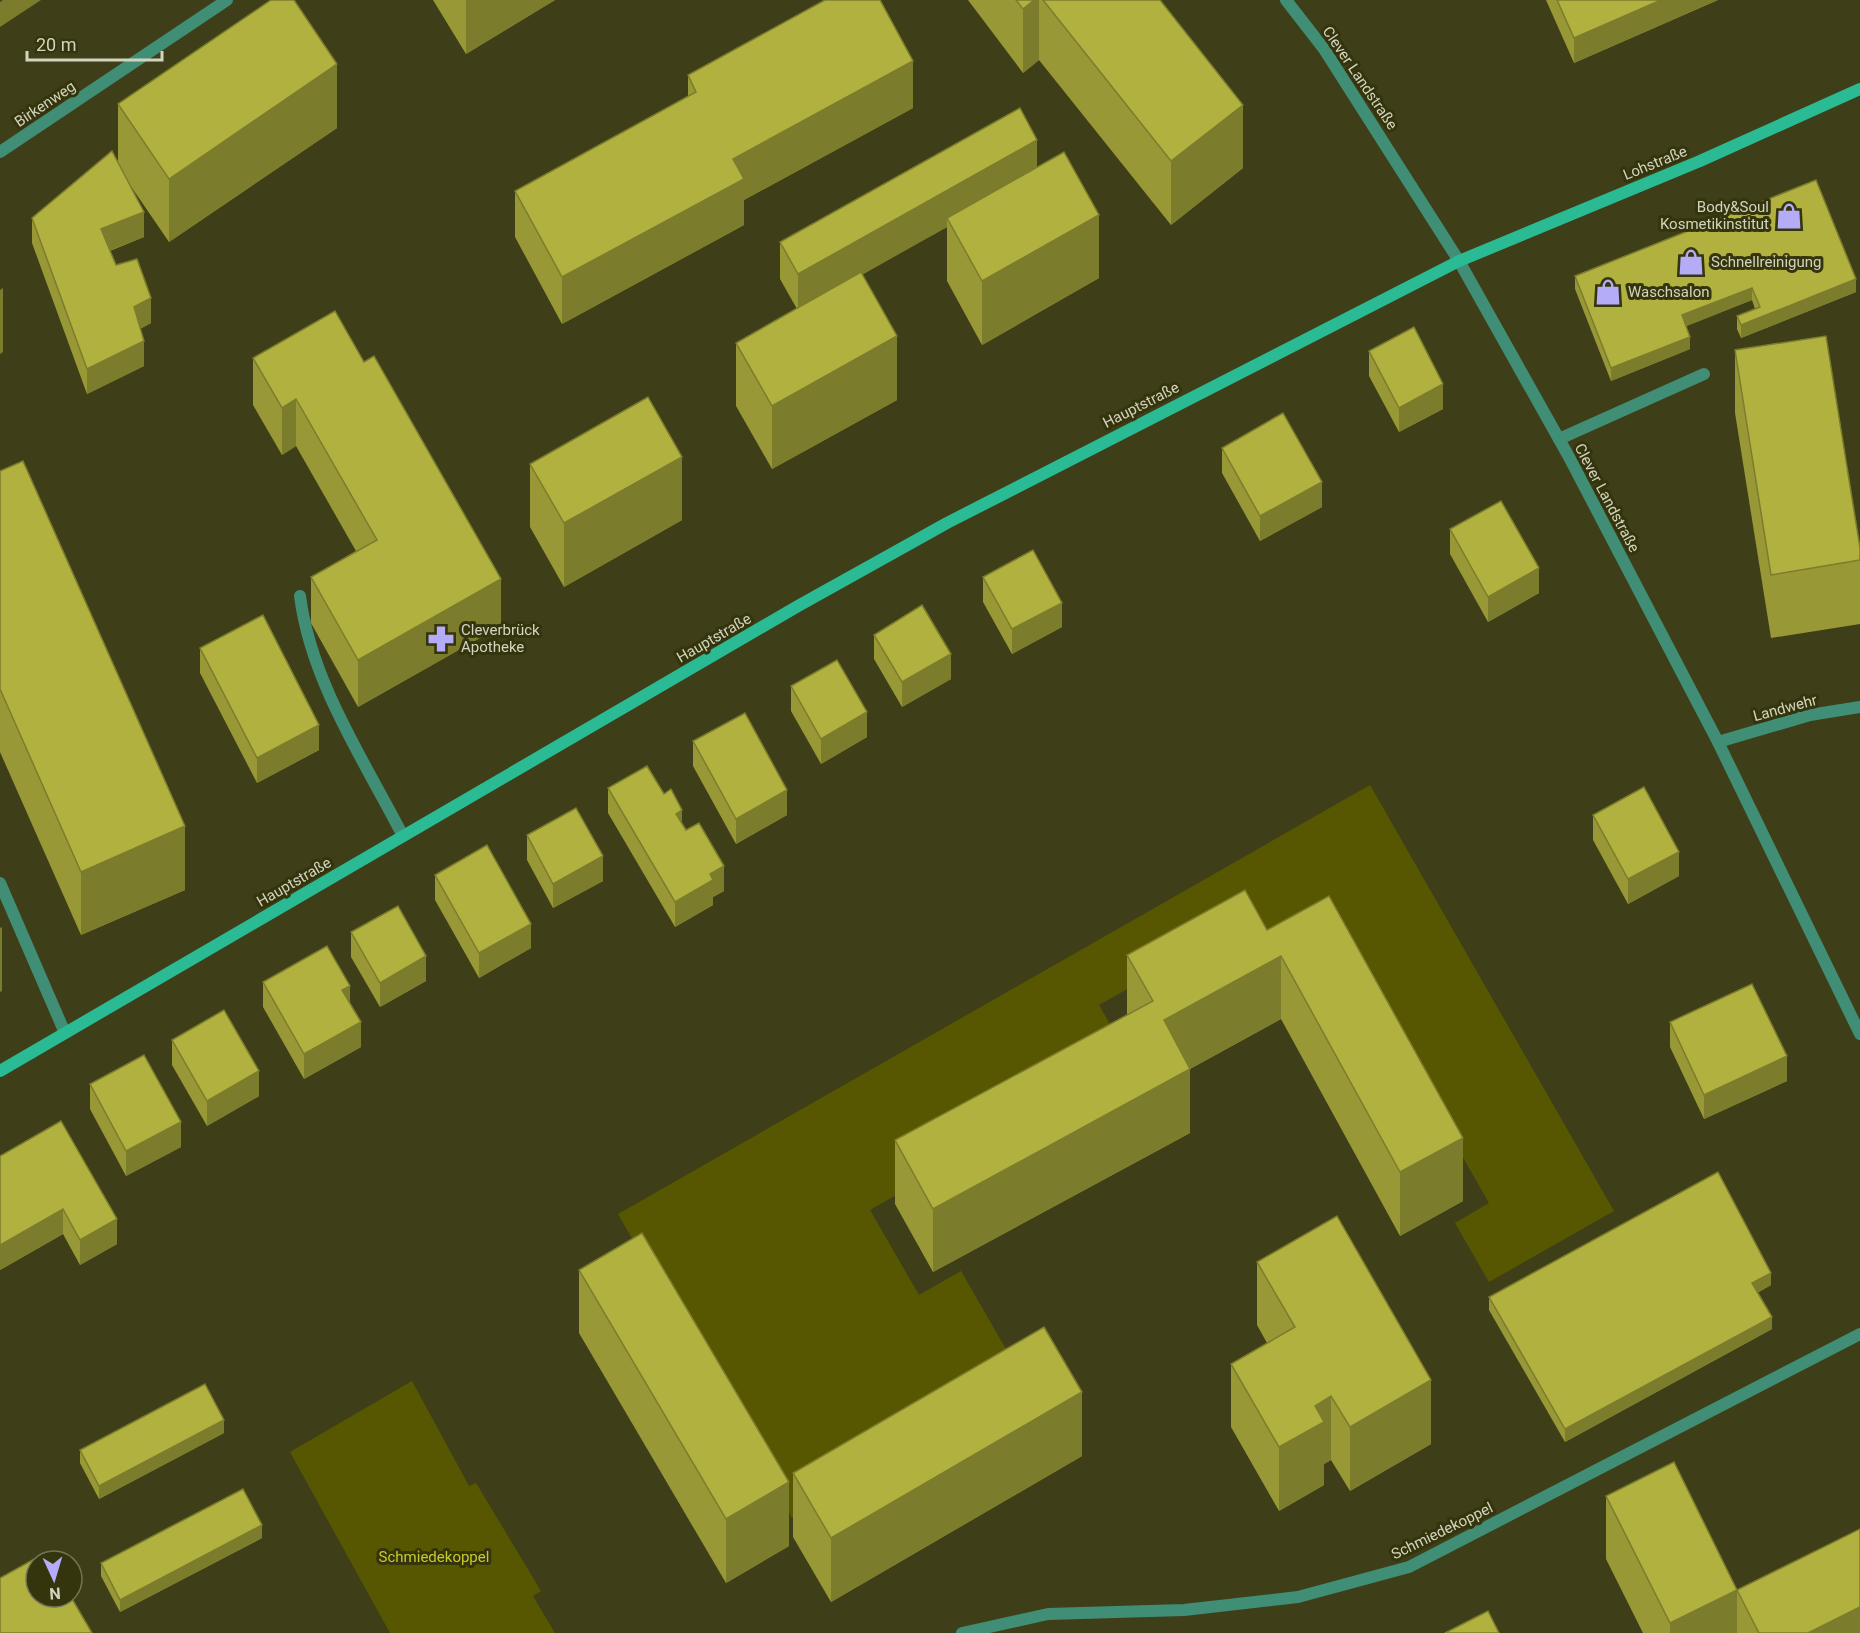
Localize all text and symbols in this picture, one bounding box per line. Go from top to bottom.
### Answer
street label: Clever Landstraße [1319,23,1401,133]
scale bar [27,24,162,62]
text: 20 m [36,34,76,55]
street label: Birkenweg [11,77,79,131]
street label: Lohstraße [1620,142,1690,184]
place label: Body&Soul Kosmetikinstitut [1660,198,1769,233]
shop icon: Body&Soul Kosmetikinstitut [1774,201,1804,231]
shop icon: Schnellreinigung [1676,247,1706,277]
place label: Schnellreinigung [1711,253,1821,271]
shop icon: Waschsalon [1593,277,1623,307]
place label: Waschsalon [1628,283,1709,301]
street label: Hauptstraße [1100,378,1182,432]
street label: Clever Landstraße [1571,441,1643,556]
street label: Hauptstraße [674,609,754,667]
place label: Cleverbrück Apotheke [461,621,540,656]
pharmacy icon: Cleverbrück Apotheke [426,624,456,654]
street label: Landwehr [1751,691,1819,725]
street label: Hauptstraße [254,853,334,911]
street label: Schmiedekoppel [1388,1499,1496,1563]
park label: Schmiedekoppel [379,1548,489,1566]
north arrow [24,1549,84,1609]
text: N [49,1584,61,1603]

